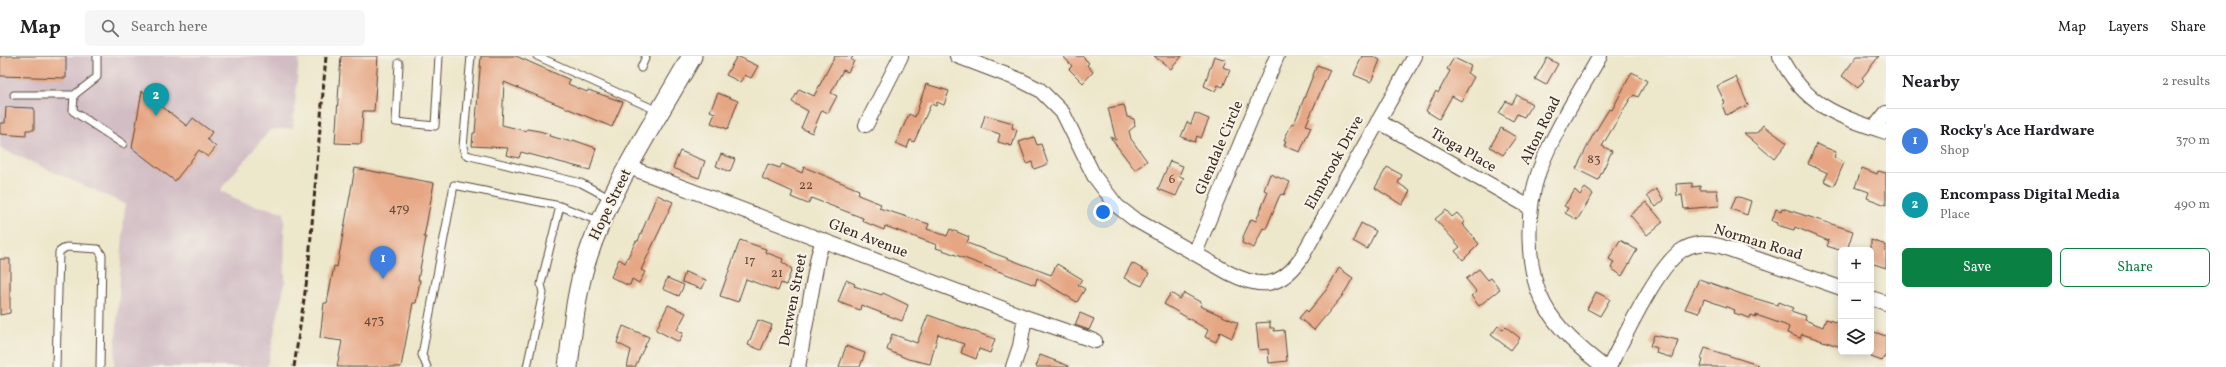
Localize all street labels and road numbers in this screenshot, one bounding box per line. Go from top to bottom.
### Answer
street label: Alton Road [1515,93,1567,169]
street label: Glendale Circle [1191,98,1249,198]
street label: Elmbrook Drive [1300,112,1370,214]
street label: Tioga Place [1426,124,1500,178]
street label: Hope Street [585,166,637,244]
street label: Glen Avenue [825,214,911,264]
street label: Norman Road [1711,220,1805,266]
street label: Derwen Street [775,252,813,348]

